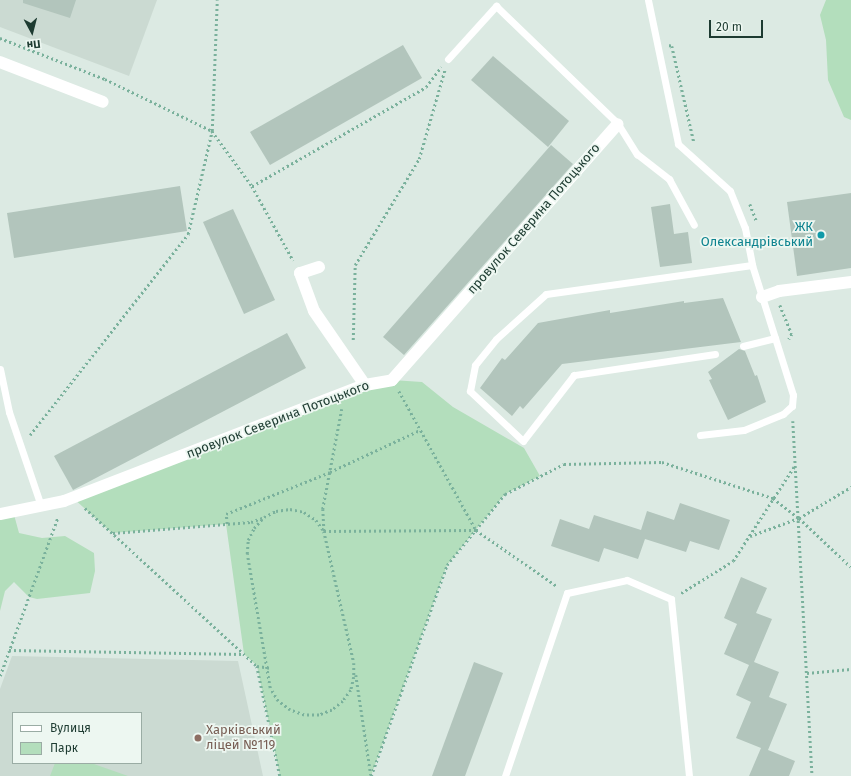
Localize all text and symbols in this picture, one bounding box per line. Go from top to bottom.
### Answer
north arrow [12,12,52,52]
scale bar [711,12,765,38]
text: 20 m [716,20,742,34]
text: Пн [26,37,41,52]
street label: провулок Северина Потоцького [464,141,604,297]
place label: ЖК Олександрівський [701,220,813,251]
marker: ЖК Олександрівський [816,230,826,240]
street label: провулок Северина Потоцького [184,378,372,462]
legend [12,712,142,764]
text: Вулиця [50,721,91,735]
place label: Харківський ліцей №119 [206,723,281,754]
marker: Харківський ліцей №119 [193,733,203,743]
text: Парк [50,741,78,755]

